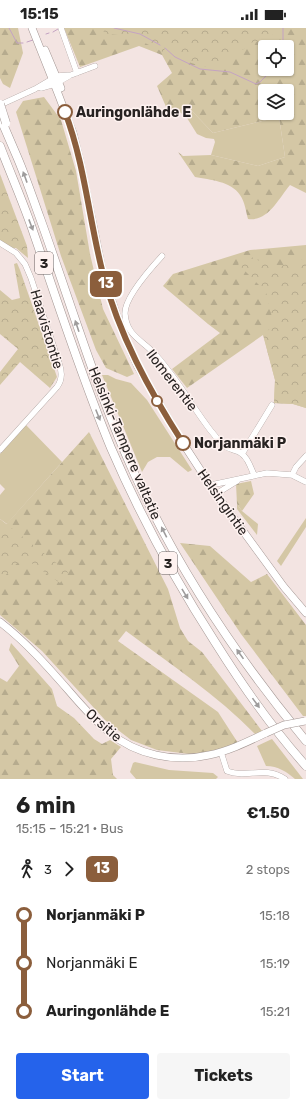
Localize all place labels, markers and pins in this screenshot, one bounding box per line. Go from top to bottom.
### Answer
marker: Auringonlähde E [57,104,73,120]
place label: Auringonlähde E [76,104,191,121]
unlabelled marker [151,395,163,407]
marker: Norjanmäki P [175,435,191,451]
place label: Norjanmäki P [194,435,287,452]

